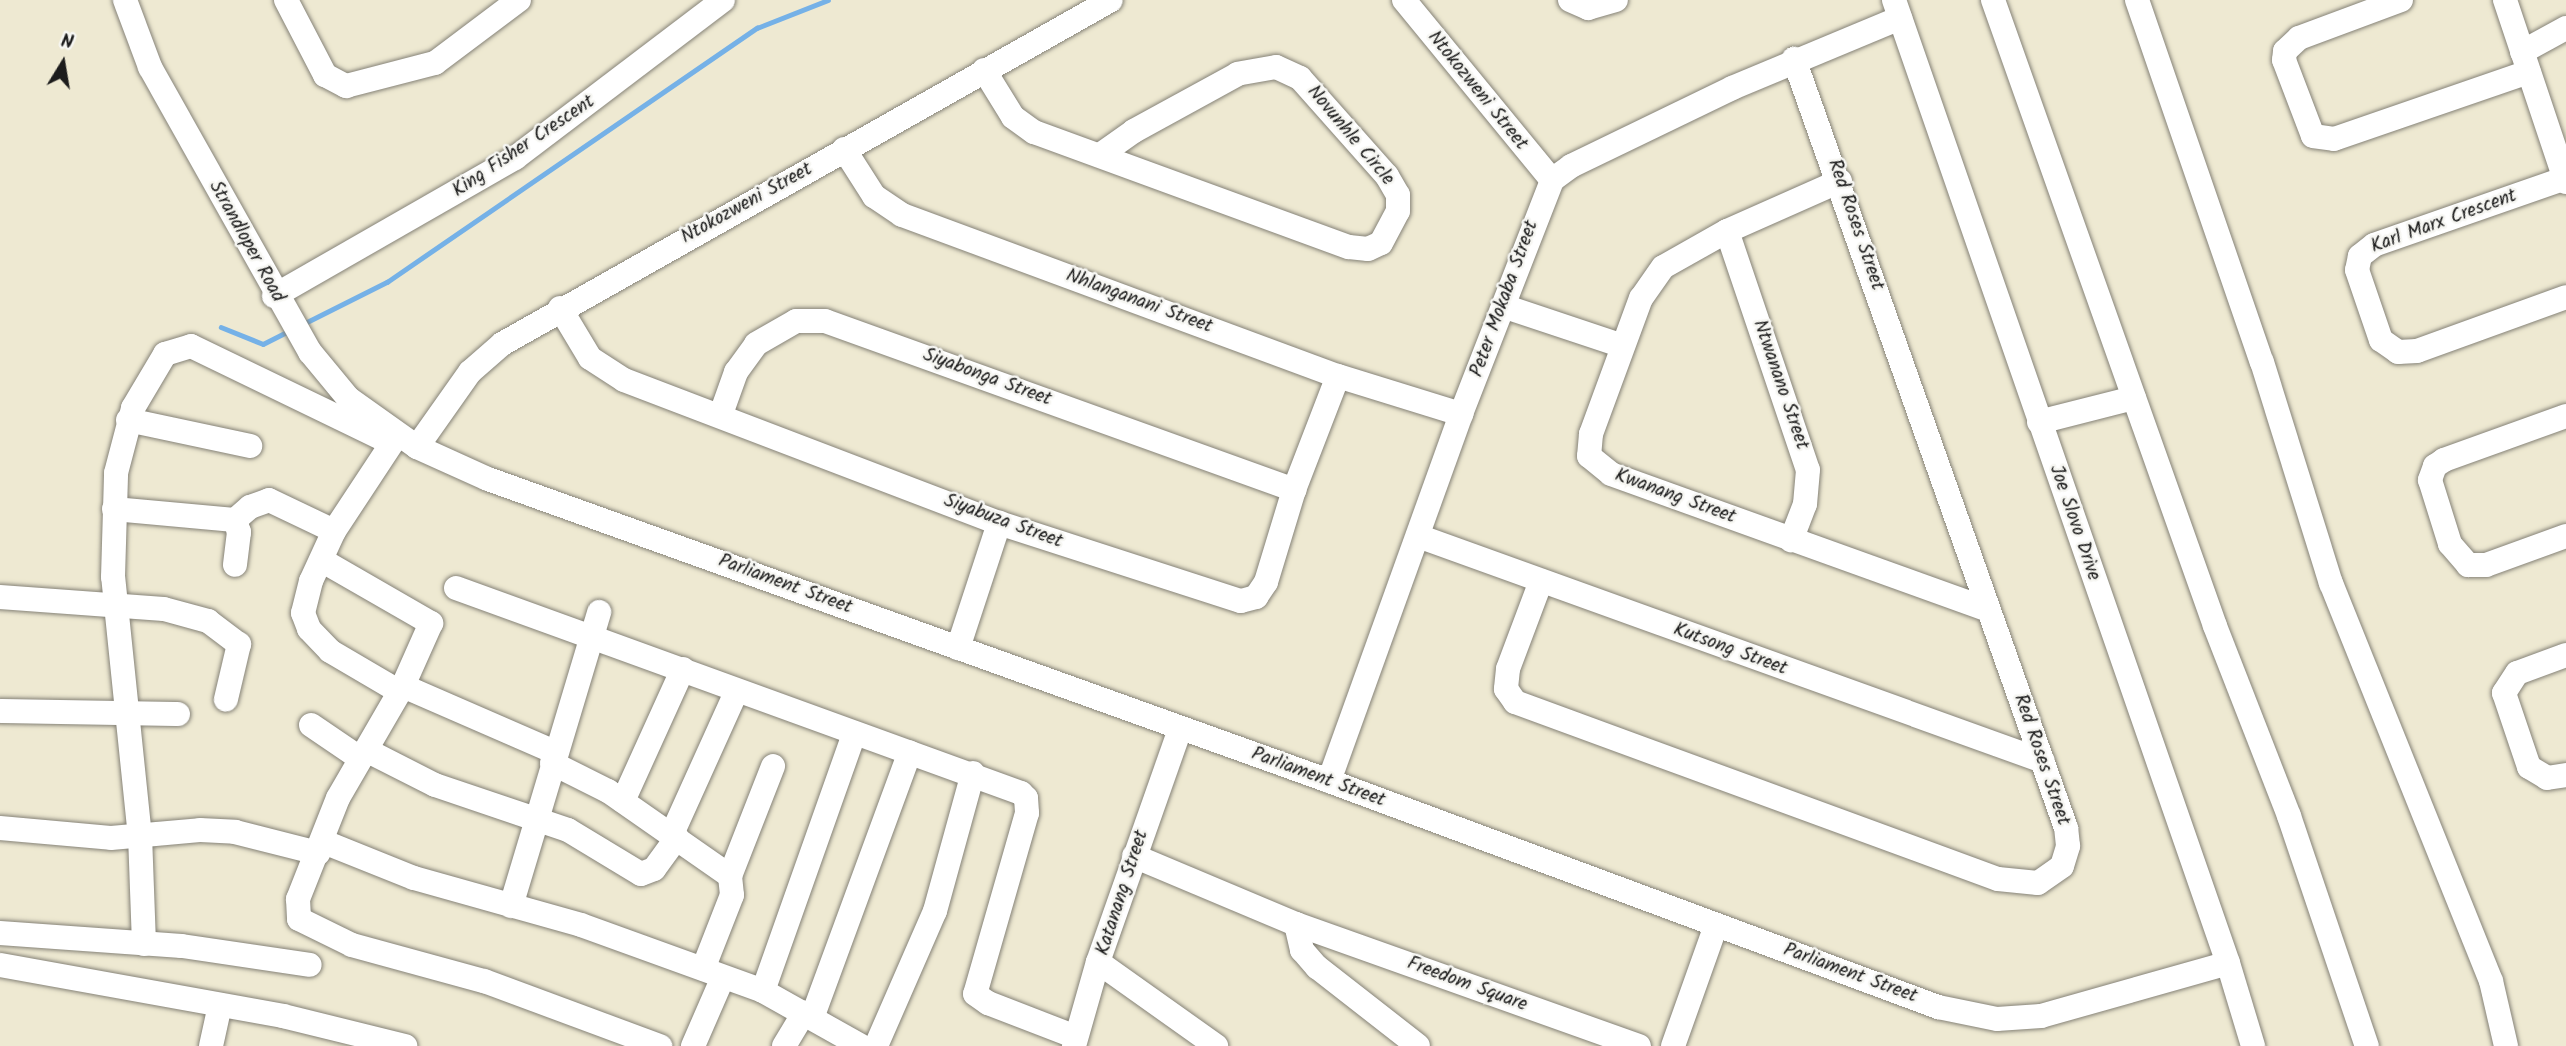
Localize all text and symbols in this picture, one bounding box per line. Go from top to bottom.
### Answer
text: N [58,27,76,58]
street label: Ntokozweni Street [1422,27,1532,155]
north arrow [28,28,98,98]
street label: Novunhle Circle [1302,81,1398,191]
street label: King Fisher Crescent [449,91,599,203]
street label: Red Roses Street [1822,157,1888,293]
street label: Ntokozweni Street [677,159,817,249]
street label: Strandloper Road [203,177,289,307]
street label: Karl Marx Crescent [2368,185,2520,259]
street label: Peter Mokaba Street [1466,218,1544,380]
street label: Nhlanganani Street [1063,265,1215,339]
street label: Ntwanano Street [1747,317,1813,453]
street label: Siyabonga Street [920,344,1054,412]
street label: Joe Slovo Drive [2044,462,2104,584]
street label: Kwanang Street [1611,465,1739,529]
street label: Siyabuza Street [941,490,1065,554]
street label: Parliament Street [715,550,855,620]
street label: Kutsong Street [1670,619,1790,681]
street label: Red Roses Street [2008,692,2074,828]
street label: Parliament Street [1248,743,1388,813]
street label: Katanang Street [1092,827,1154,959]
street label: Parliament Street [1780,939,1920,1009]
street label: Freedom Square [1404,953,1530,1017]

